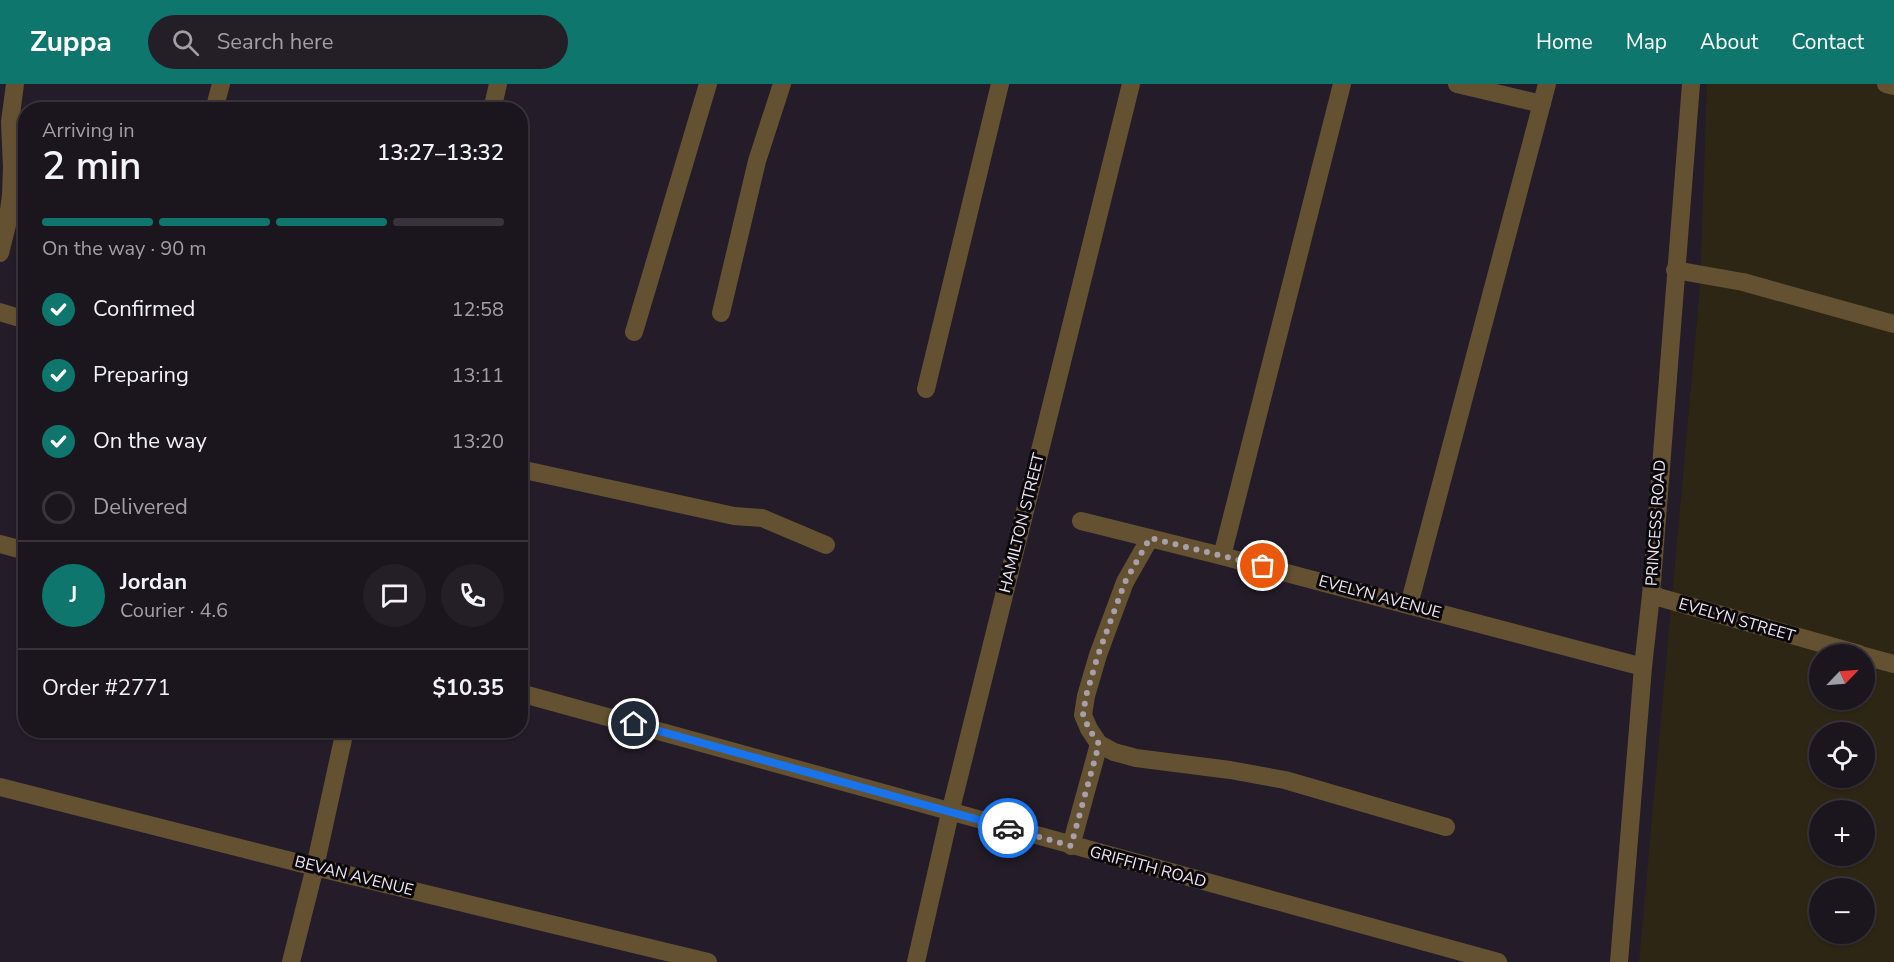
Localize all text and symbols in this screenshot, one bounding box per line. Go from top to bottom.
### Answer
search box [148,15,568,69]
text: Zuppa [30,23,112,61]
icon: search [169,26,202,59]
text: Search here [217,27,333,57]
text: Home [1536,28,1593,56]
text: Map [1626,28,1667,56]
text: About [1700,28,1758,56]
text: Contact [1791,28,1864,56]
text: Arriving in [42,117,135,144]
text: 13:27–13:32 [377,138,504,168]
text: 2 min [42,140,141,193]
text: On the way · 90 m [42,235,206,262]
icon: check [42,293,75,326]
text: Confirmed [93,294,195,324]
text: 12:58 [451,296,504,323]
icon: check [42,359,75,392]
text: Preparing [93,360,189,390]
text: 13:11 [451,362,504,389]
icon: check [42,425,75,458]
text: On the way [93,426,207,456]
text: 13:20 [451,428,504,455]
street label: HAMILTON STREET [994,450,1050,595]
street label: PRINCESS ROAD [1641,459,1671,587]
text: Delivered [93,492,188,522]
pin [1237,540,1288,591]
icon: bag [1246,549,1279,582]
button: chat [363,564,426,627]
button: phone [441,564,504,627]
text: Jordan [120,567,187,597]
street label: EVELYN AVENUE [1316,570,1444,624]
text: J [70,580,77,610]
street label: EVELYN STREET [1676,593,1798,647]
text: Courier · 4.6 [120,597,228,624]
north arrow [1809,644,1875,710]
map controls [1809,644,1875,944]
text: Order #2771 [42,673,171,703]
text: $10.35 [433,673,504,703]
pin [608,698,659,749]
icon: home [617,707,650,740]
button: locate [1809,722,1875,788]
courier [978,798,1038,858]
button: + [1809,800,1875,866]
icon: car [992,812,1025,845]
street label: GRIFFITH ROAD [1087,841,1209,893]
street label: BEVAN AVENUE [292,851,416,901]
button: − [1809,878,1875,944]

